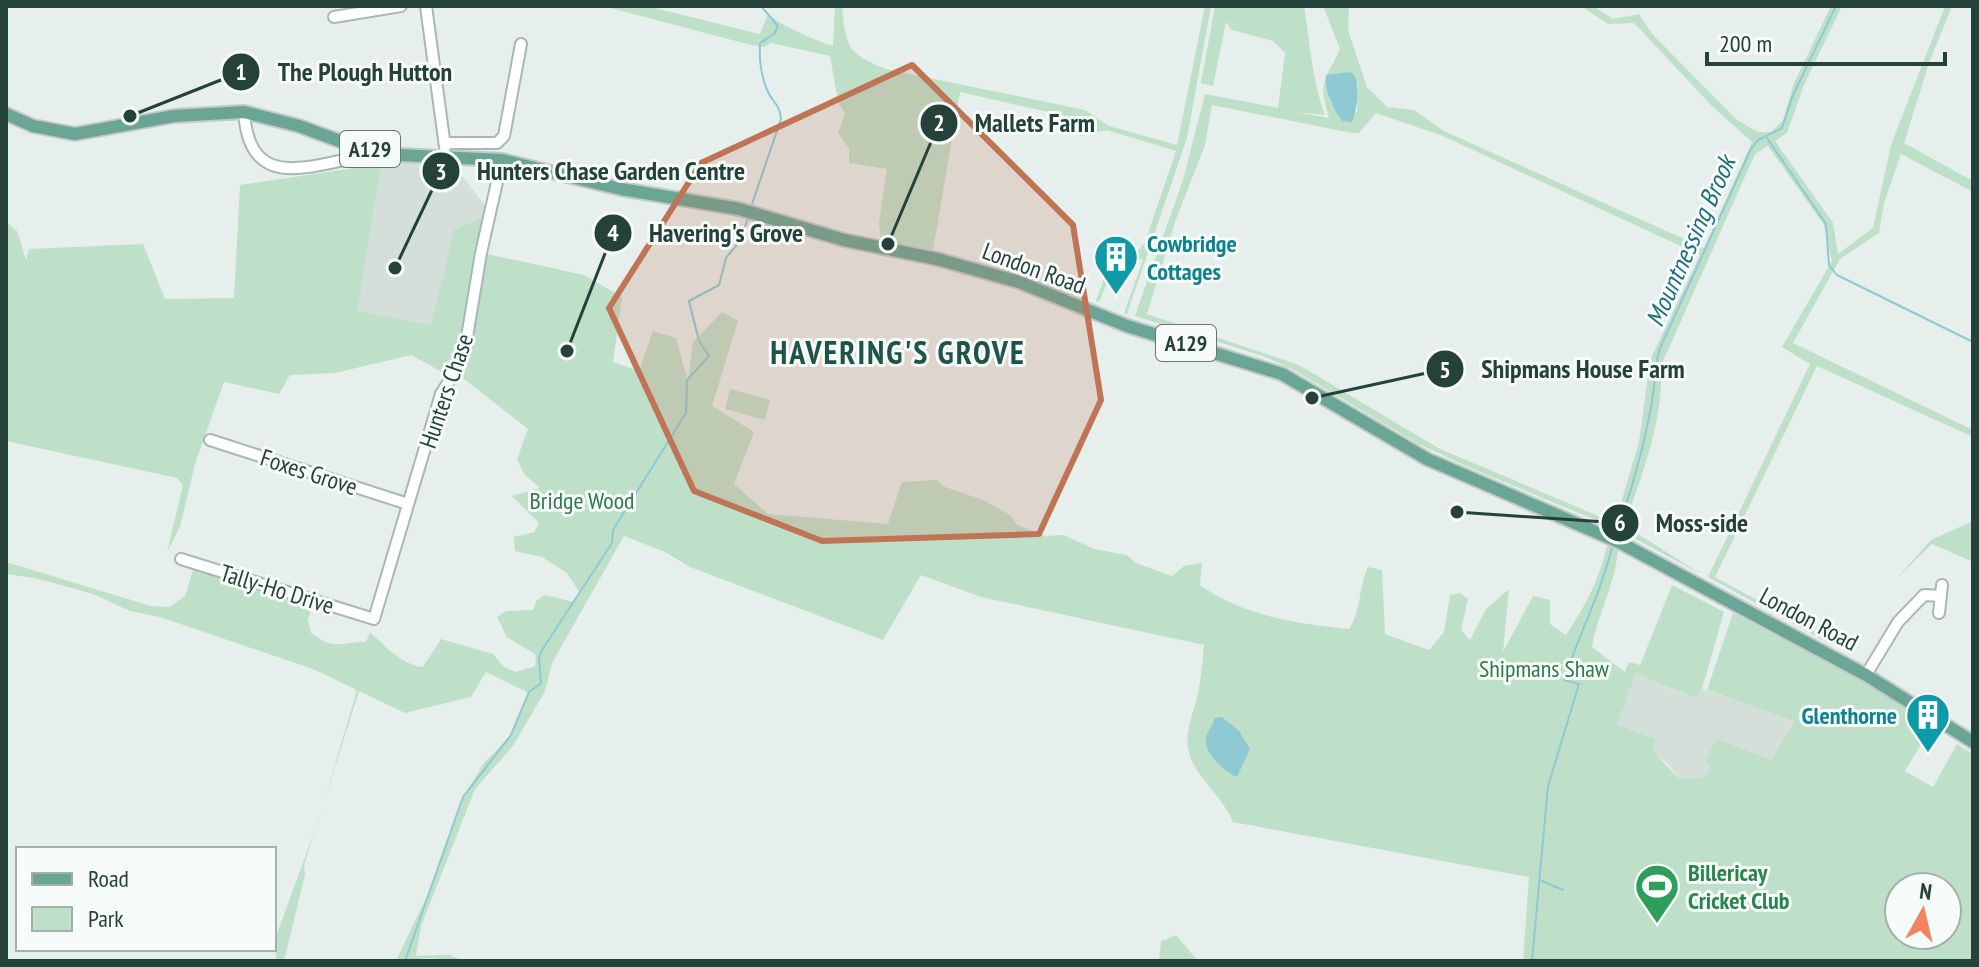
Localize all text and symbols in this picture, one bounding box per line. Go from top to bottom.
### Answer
scale bar [1707,16,1945,66]
text: 200 m [1719,28,1772,59]
callout: The Plough Hutton [221,47,468,97]
text: The Plough Hutton [278,55,452,88]
text: 1 [235,56,247,87]
callout: Mallets Farm [919,98,1112,148]
text: Mallets Farm [975,106,1095,139]
text: 2 [933,107,945,138]
road number: A129 [340,131,400,167]
callout: Hunters Chase Garden Centre [421,146,762,196]
water label: Mountnessing Brook [1638,148,1743,331]
text: Hunters Chase Garden Centre [477,154,745,187]
text: 3 [435,156,447,187]
callout: Havering's Grove [593,208,819,258]
text: Havering's Grove [649,216,803,249]
text: 4 [607,217,619,248]
place label: Cowbridge Cottages [1147,228,1237,287]
building icon: Cowbridge Cottages [1092,233,1140,296]
street label: London Road [978,235,1090,301]
road number: A129 [1156,325,1216,361]
street label: Hunters Chase [412,330,480,452]
district label: HAVERING'S GROVE [770,331,1026,373]
callout: Shipmans House Farm [1425,344,1701,394]
text: Shipmans House Farm [1481,352,1685,385]
text: 5 [1439,354,1451,385]
street label: Foxes Grove [257,442,361,502]
park label: Bridge Wood [530,485,634,516]
callout: Moss-side [1600,498,1765,548]
text: Moss-side [1656,506,1748,539]
text: 6 [1614,507,1626,538]
street label: Tally-Ho Drive [216,557,338,621]
street label: London Road [1754,580,1864,658]
park label: Shipmans Shaw [1479,653,1610,684]
building icon: Glenthorne [1904,691,1952,754]
place label: Glenthorne [1802,700,1897,731]
legend [16,847,276,951]
place label: Billericay Cricket Club [1688,857,1790,916]
sports icon: Billericay Cricket Club [1633,862,1681,925]
text: Road [88,863,129,894]
north arrow [1883,871,1963,951]
text: N [1918,877,1934,906]
text: Park [88,903,124,934]

